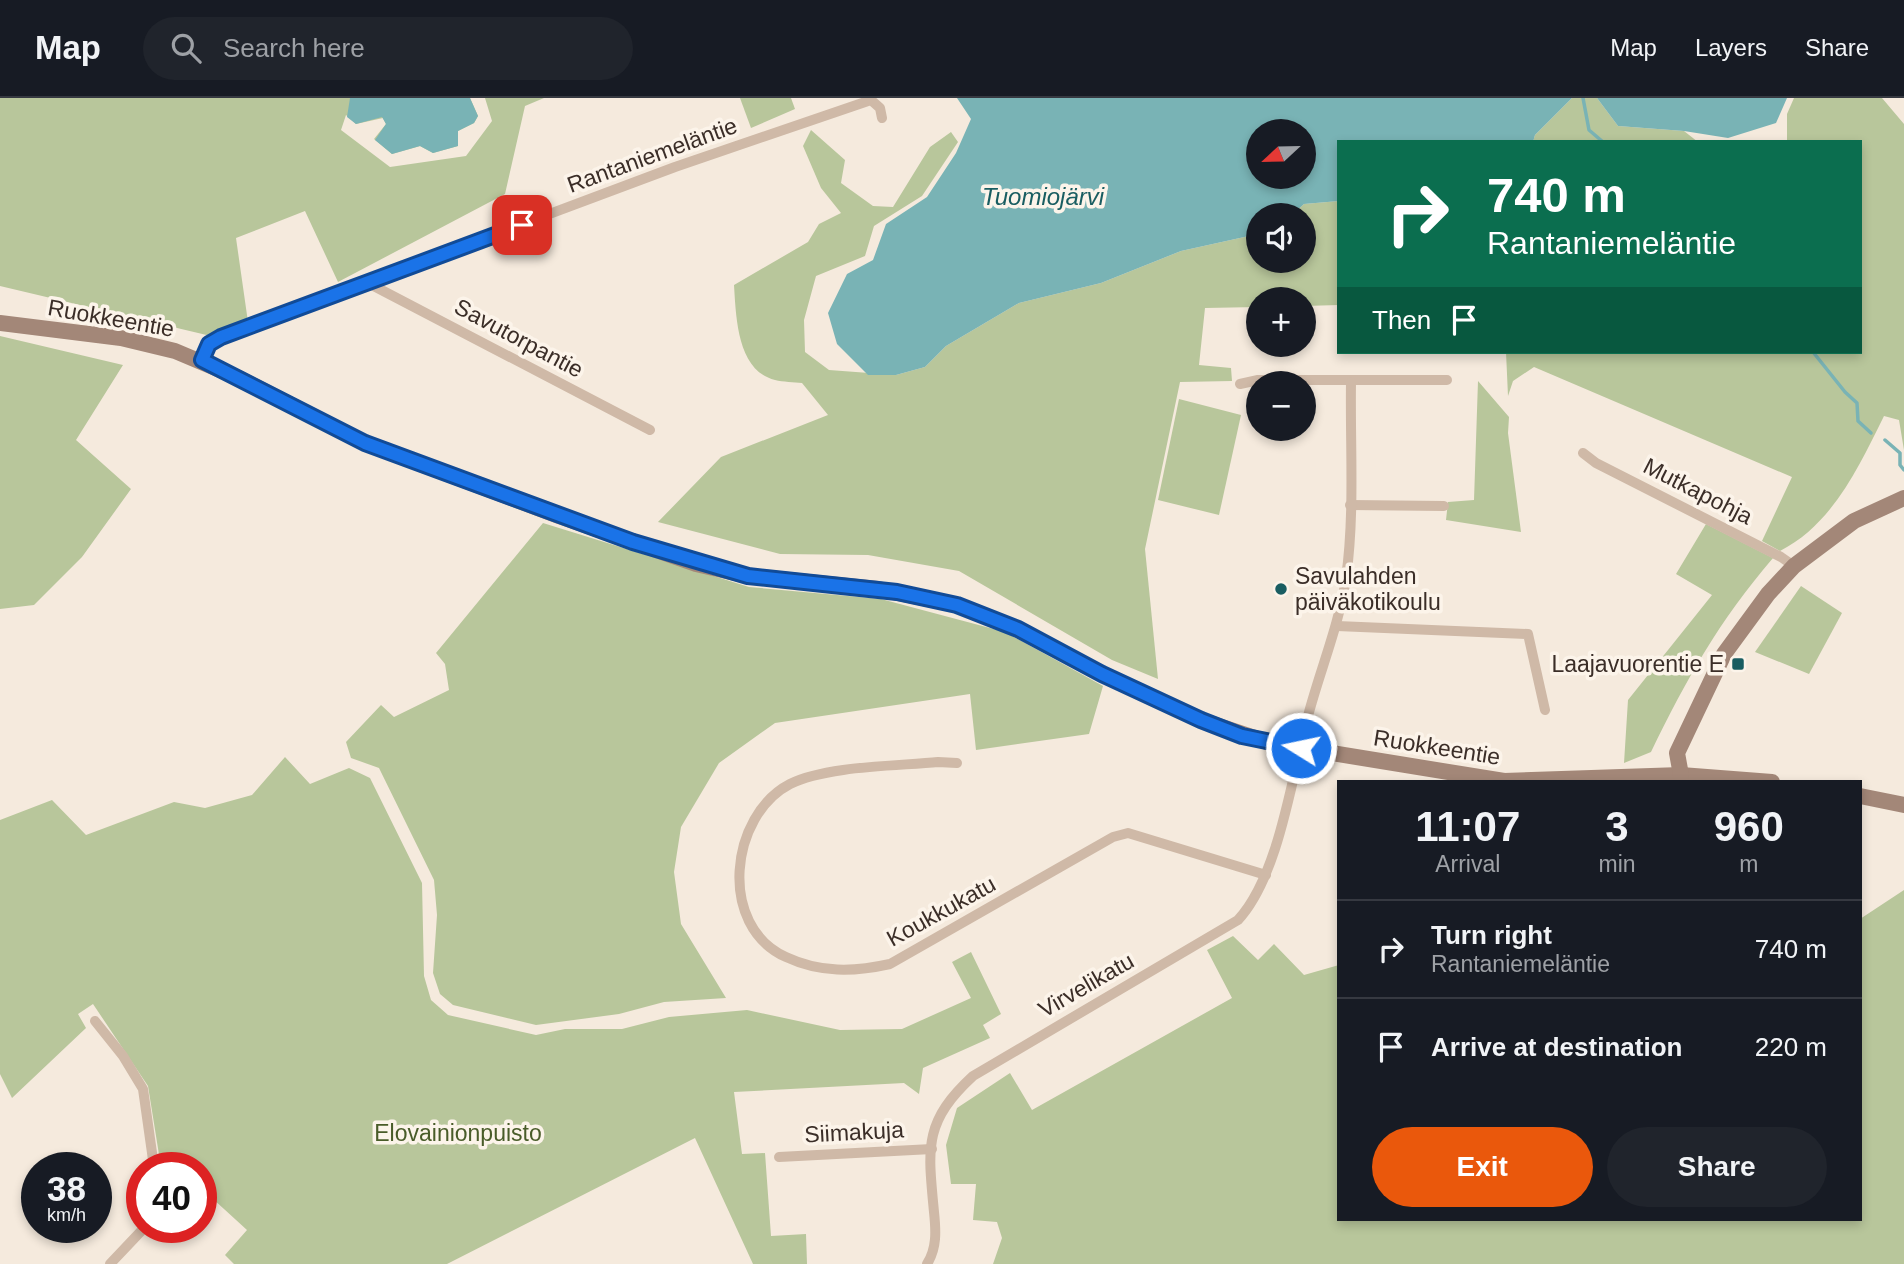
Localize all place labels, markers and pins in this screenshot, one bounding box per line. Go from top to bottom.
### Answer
pin [492,195,552,255]
place label: Savulahden päiväkotikoulu [1295,563,1441,615]
marker: Savulahden päiväkotikoulu [1273,581,1289,597]
place label: Laajavuorentie E [1551,651,1724,677]
marker: Laajavuorentie E [1730,656,1746,672]

